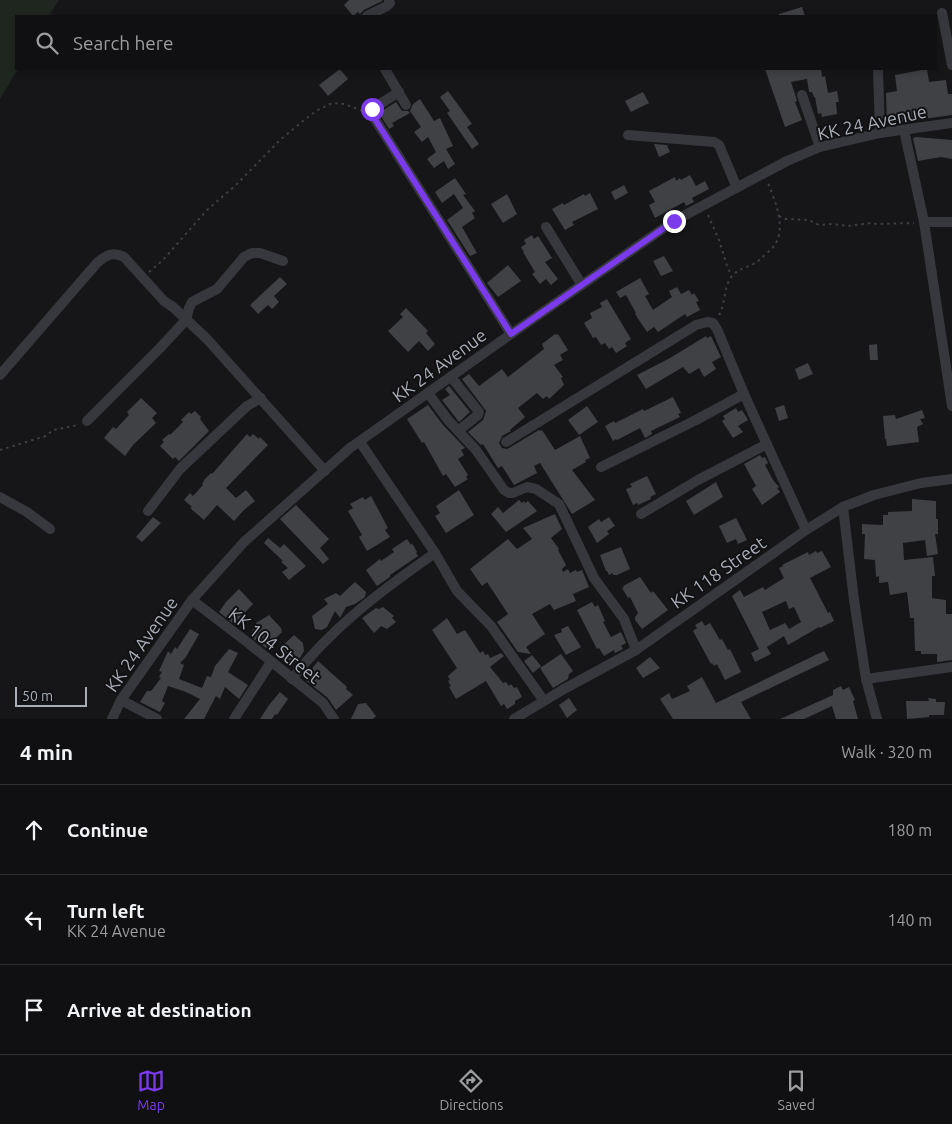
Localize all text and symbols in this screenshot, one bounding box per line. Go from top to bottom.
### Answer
search box [15,15,937,70]
icon: search [33,29,61,57]
text: Search here [73,32,173,54]
route start [361,98,384,121]
street label: KK 24 Avenue [816,101,928,143]
route end [663,210,686,233]
street label: KK 24 Avenue [388,324,490,406]
street label: KK 118 Street [667,532,769,612]
street label: KK 24 Avenue [101,593,181,695]
street label: KK 104 Street [225,603,325,687]
scale bar [15,684,88,707]
text: 50 m [22,688,53,704]
text: 4 min [20,740,73,764]
text: Walk · 320 m [841,743,932,761]
icon: ahead [20,816,48,844]
text: Continue [67,819,148,841]
text: 180 m [887,821,932,839]
text: Turn left [67,900,145,922]
icon: left [20,906,48,934]
text: 140 m [887,911,932,929]
text: KK 24 Avenue [67,922,166,940]
icon: arrive [20,996,48,1024]
text: Arrive at destination [67,999,252,1021]
tab: Map [137,1067,165,1113]
tab: Directions [439,1067,503,1113]
tab: Saved [778,1067,815,1113]

